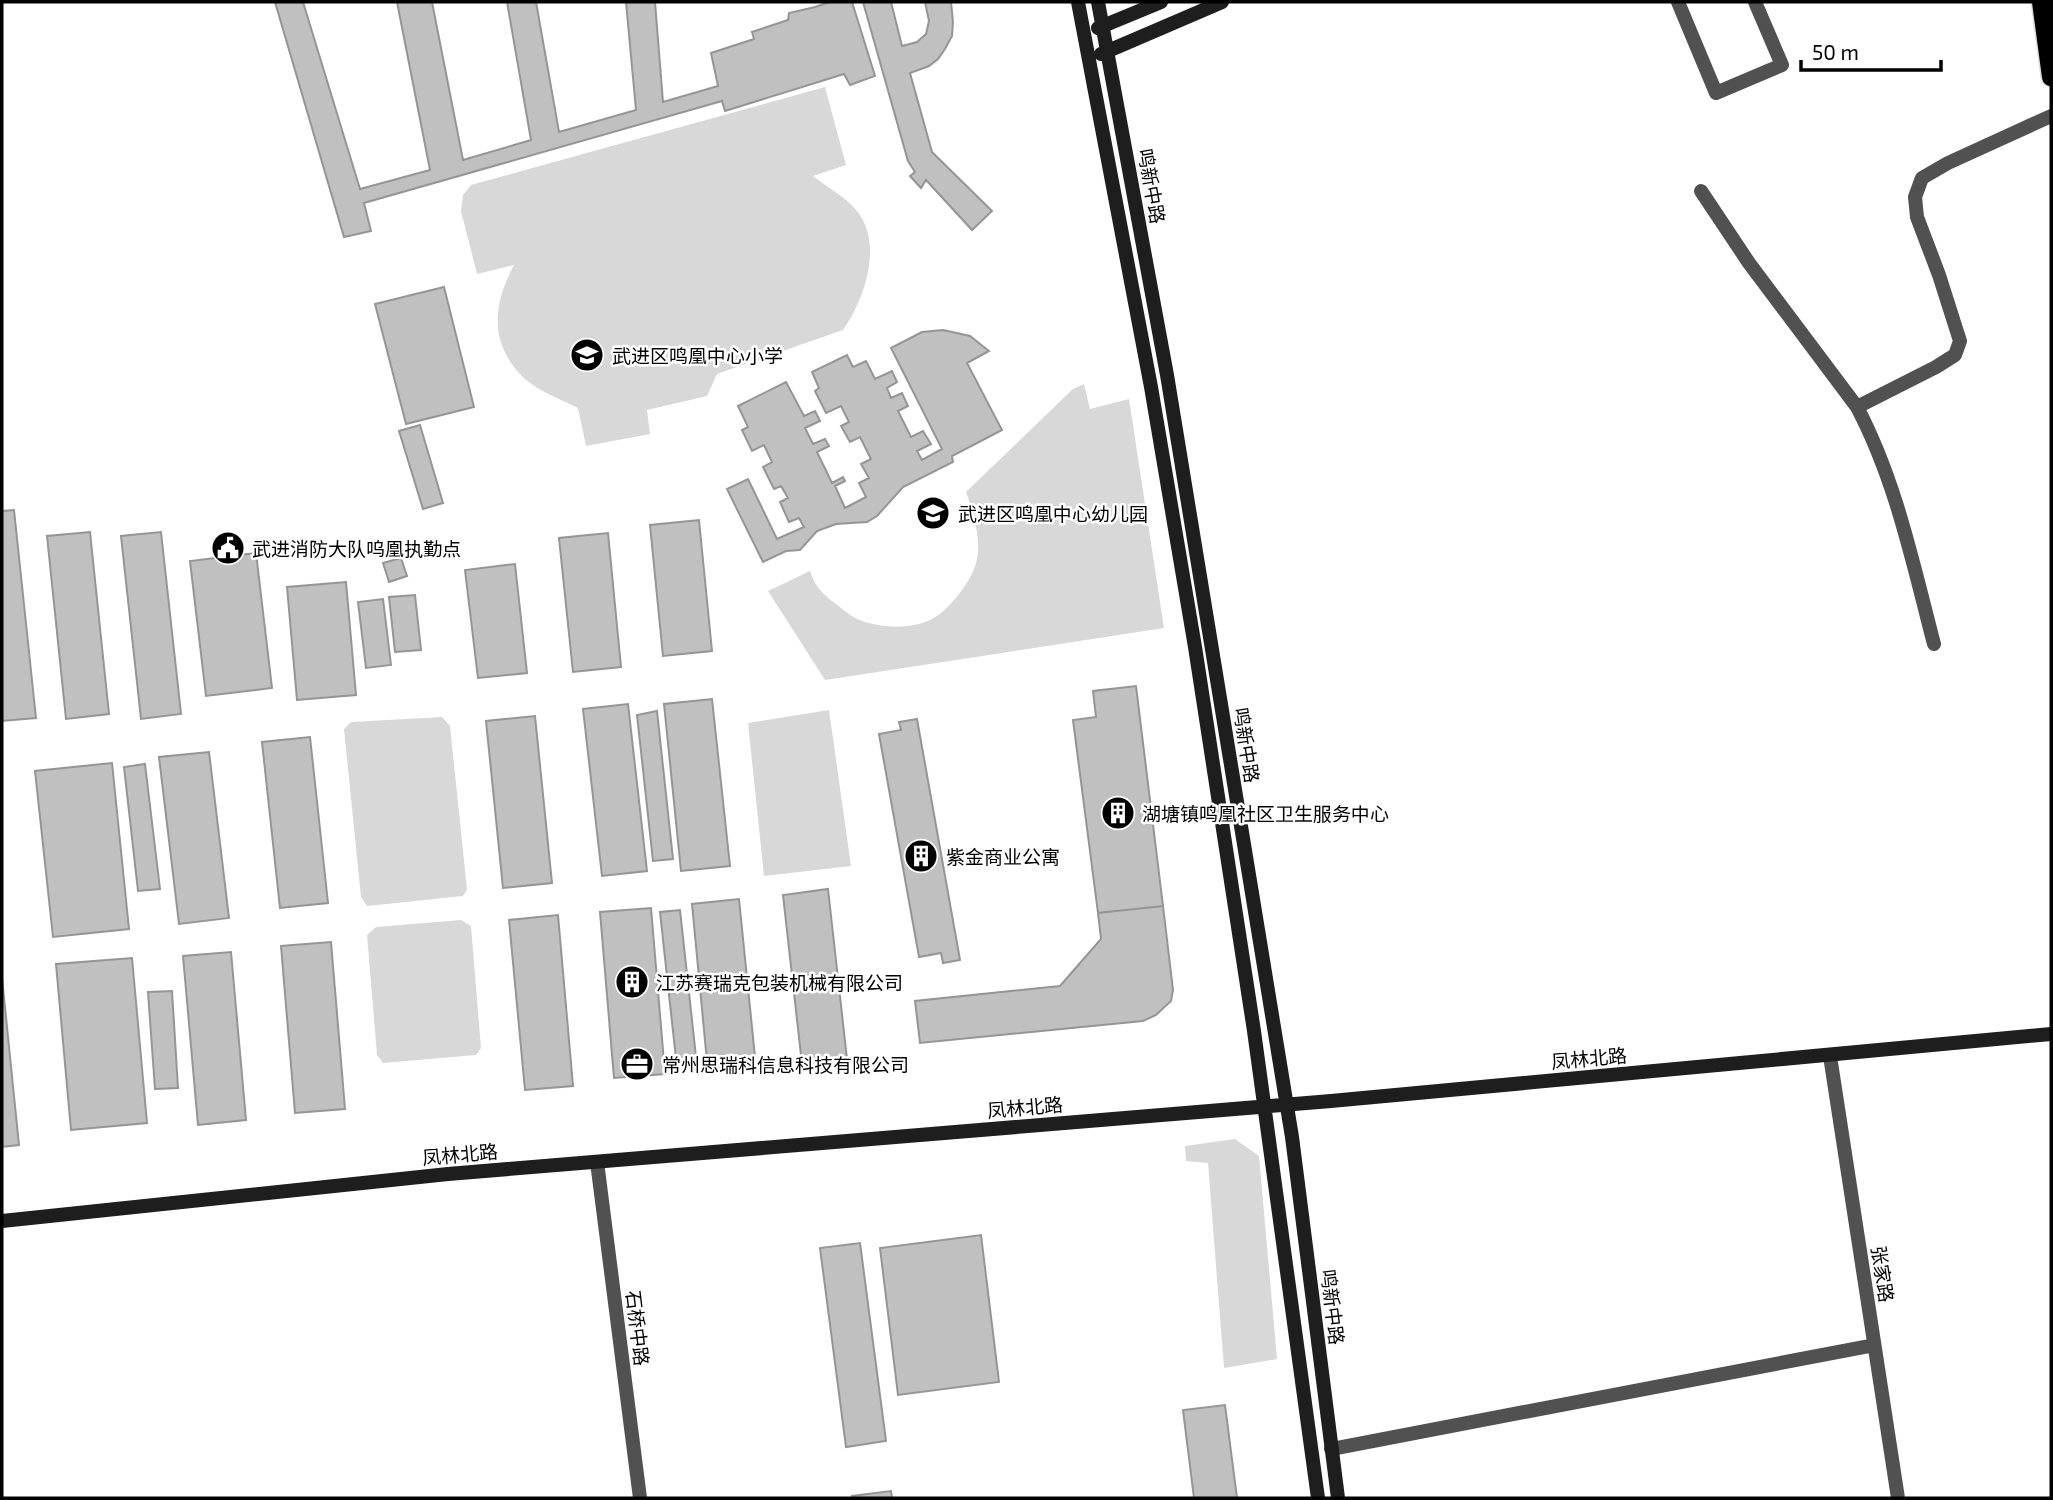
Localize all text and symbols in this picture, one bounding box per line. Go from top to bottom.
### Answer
scale bar [1801,28,1941,72]
text: 50 m [1812,39,1859,64]
street label: 鸣新中路 [1134,147,1170,225]
school or university icon: 武进区鸣凰中心小学 [568,336,606,374]
place label: 武进区鸣凰中心小学 [612,344,783,367]
school or university icon: 武进区鸣凰中心幼儿园 [914,494,952,532]
place label: 武进区鸣凰中心幼儿园 [958,502,1148,525]
public building icon: 武进消防大队呜凰执勤点 [209,529,247,567]
place label: 武进消防大队呜凰执勤点 [252,537,461,560]
street label: 鸣新中路 [1230,706,1264,784]
building icon: 湖塘镇鸣凰社区卫生服务中心 [1099,794,1137,832]
place label: 湖塘镇鸣凰社区卫生服务中心 [1142,802,1389,825]
building icon: 紫金商业公寓 [902,837,940,875]
place label: 紫金商业公寓 [946,845,1060,868]
building icon: 江苏赛瑞克包装机械有限公司 [613,963,651,1001]
place label: 江苏赛瑞克包装机械有限公司 [656,971,903,994]
street label: 凤林北路 [1550,1043,1628,1073]
office icon: 常州思瑞科信息科技有限公司 [618,1045,656,1083]
place label: 常州思瑞科信息科技有限公司 [662,1053,909,1076]
street label: 凤林北路 [986,1092,1064,1122]
street label: 凤林北路 [421,1139,499,1169]
street label: 张家路 [1867,1244,1899,1304]
street label: 鸣新中路 [1317,1268,1349,1346]
street label: 石桥中路 [622,1289,654,1367]

